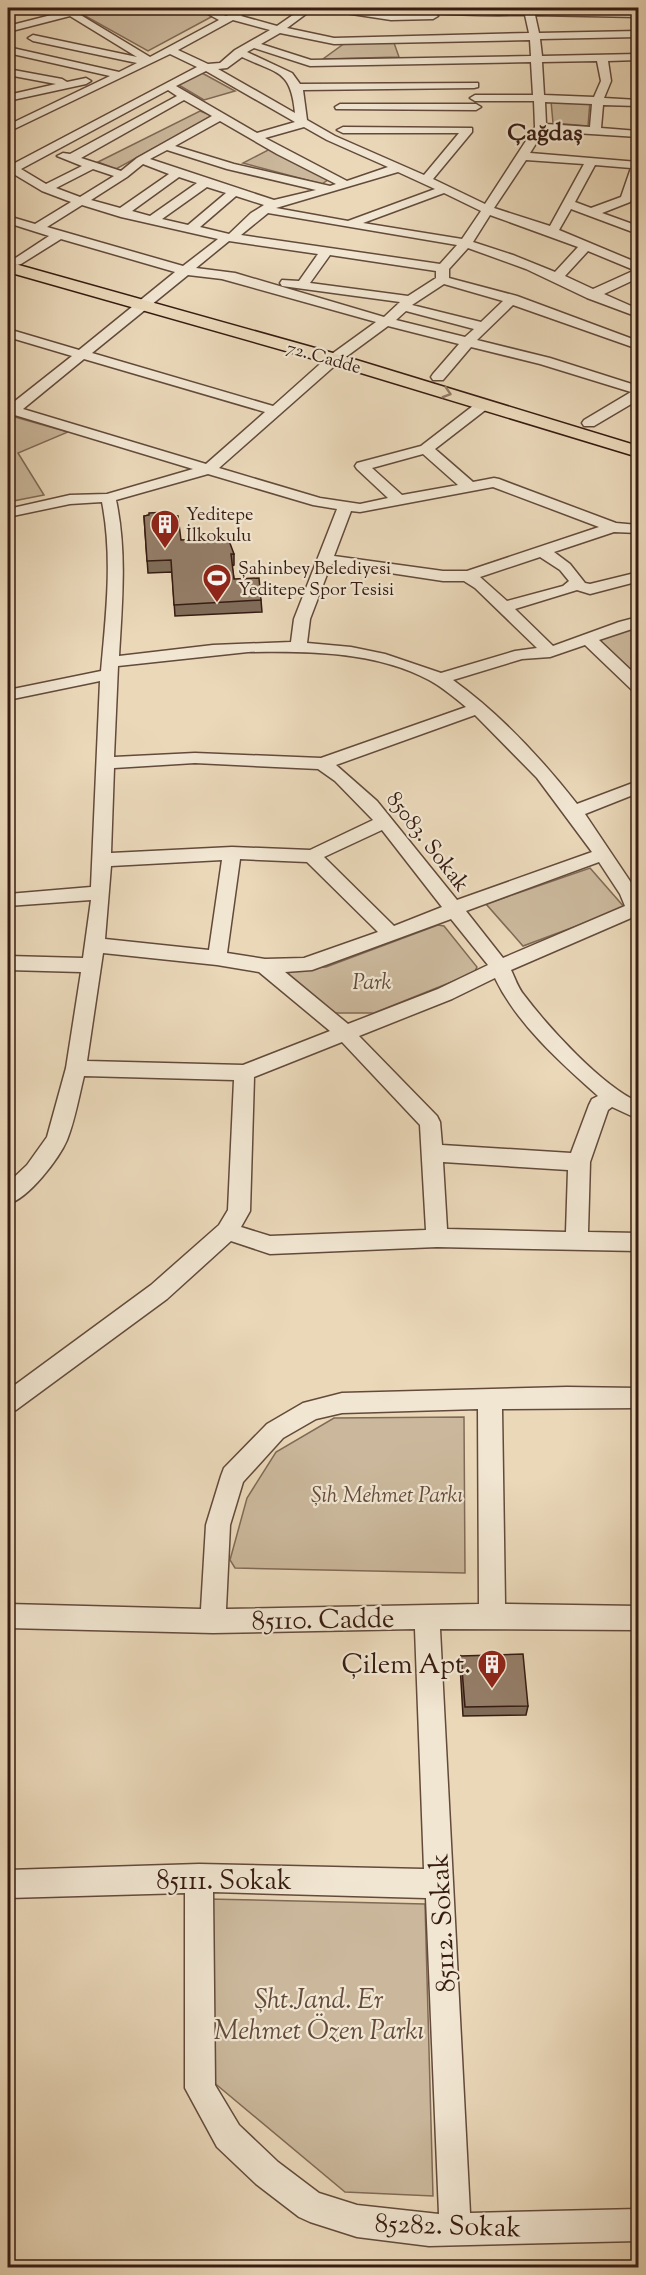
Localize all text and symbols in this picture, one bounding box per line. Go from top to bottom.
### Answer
district label: Çağdaş [507,117,583,151]
street label: 72. Cadde [283,336,364,382]
one-way arrow [441,386,452,398]
place label: Yeditepe İlkokulu [186,503,253,550]
building icon: Yeditepe İlkokulu [149,508,181,550]
place label: Şahinbey Belediyesi Yeditepe Spor Tesisi [238,557,394,604]
sports icon: Şahinbey Belediyesi Yeditepe Spor Tesisi [201,562,233,604]
street label: 85083. Sokak [377,786,476,900]
park label: Park [352,968,392,1000]
park label: Şıh Mehmet Parkı [311,1481,463,1513]
street label: 85110. Cadde [251,1601,395,1642]
place label: Çilem Apt. [341,1647,471,1686]
building icon: Çilem Apt. [476,1648,508,1690]
street label: 85112. Sokak [421,1852,468,1993]
street label: 85111. Sokak [156,1863,292,1902]
park label: Şht.Jand. Er Mehmet Özen Parkı [214,1982,424,2052]
street label: 85282. Sokak [374,2205,522,2250]

